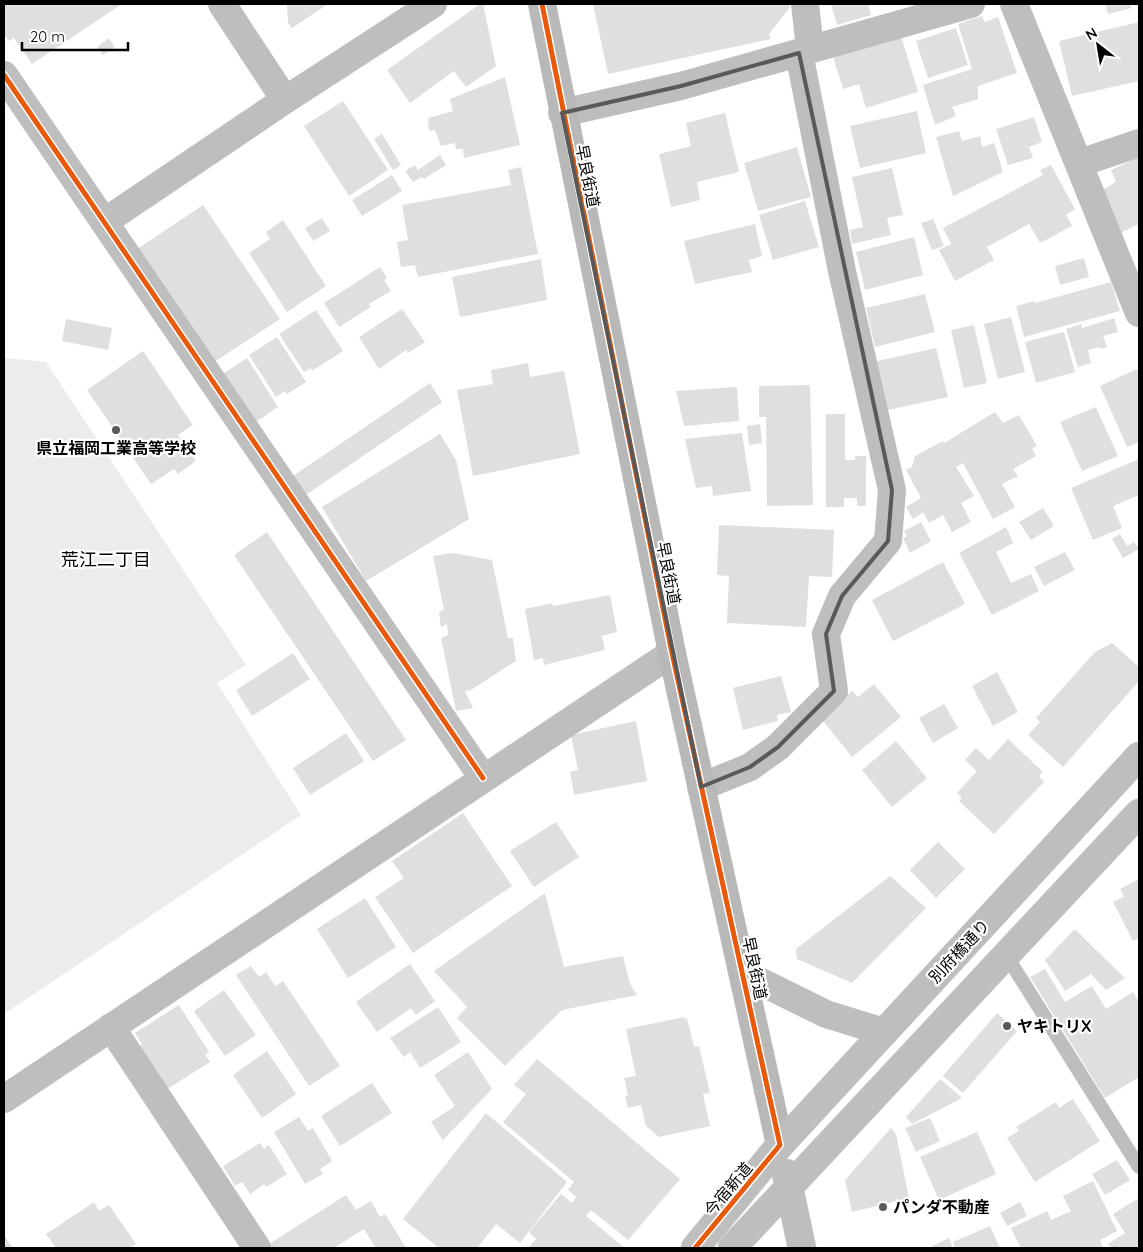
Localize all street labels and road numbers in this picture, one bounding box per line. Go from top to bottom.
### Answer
street label: 早良街道 [572,143,604,209]
street label: 早良街道 [653,540,685,606]
street label: 別府橋通り [924,915,994,987]
street label: 早良街道 [739,935,771,1001]
street label: 今宿新道 [700,1158,756,1220]

